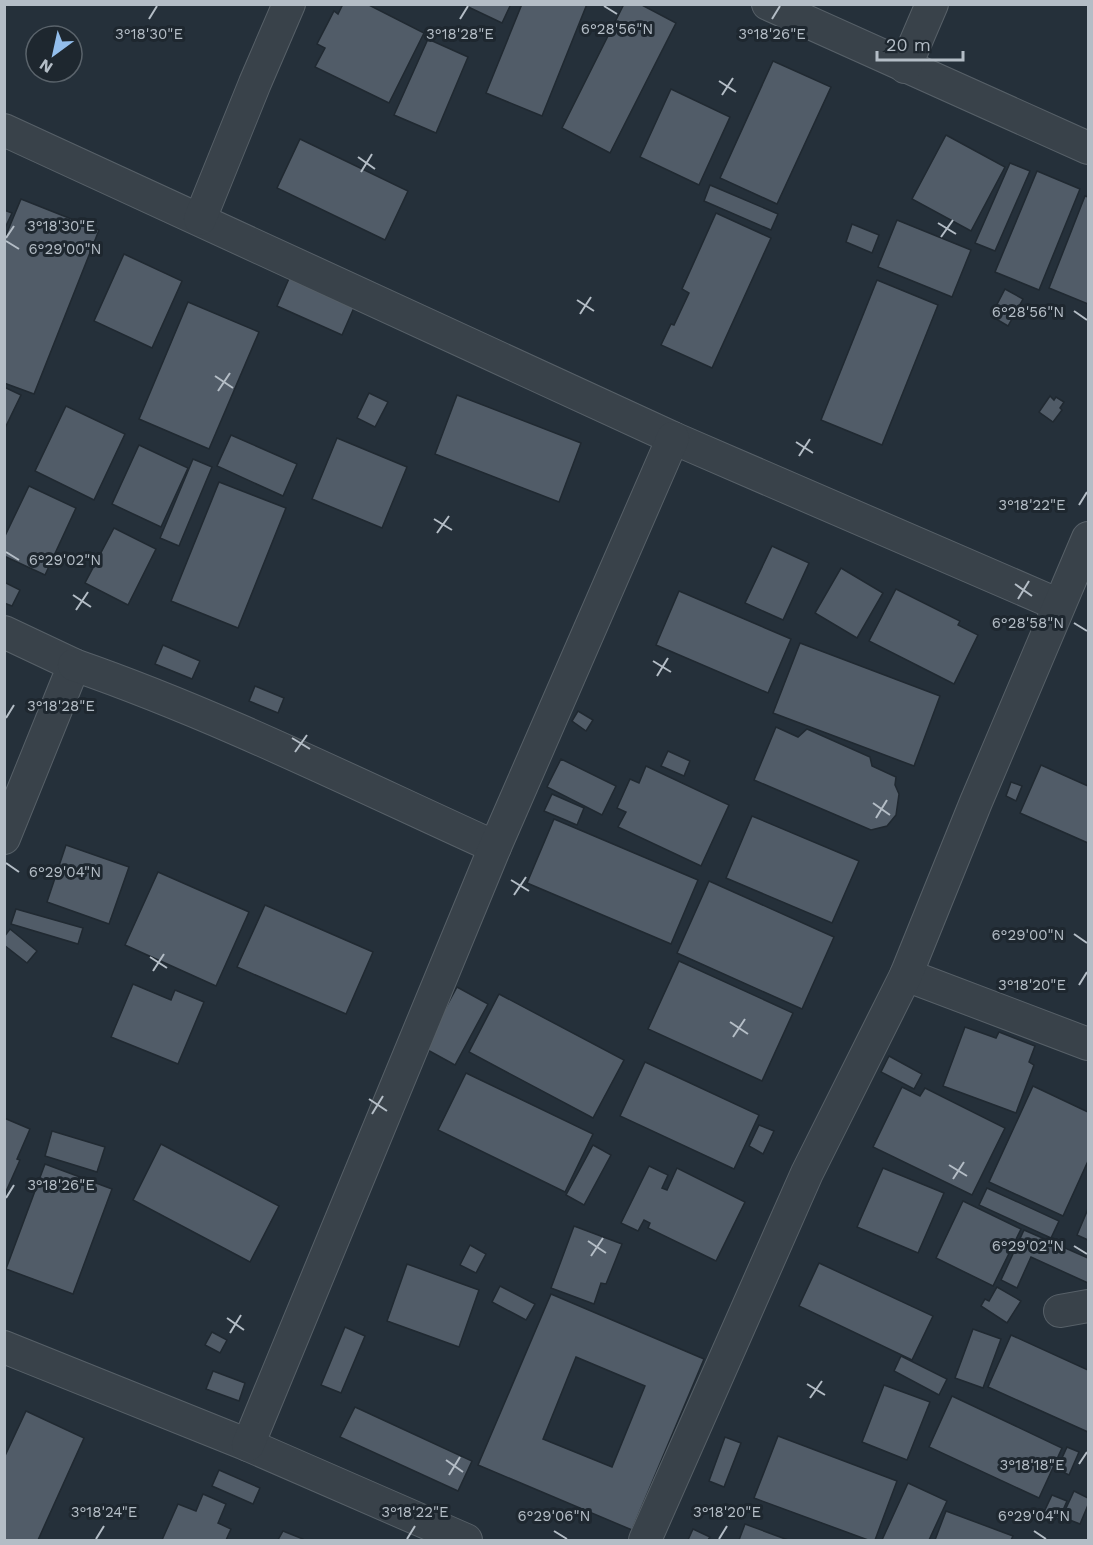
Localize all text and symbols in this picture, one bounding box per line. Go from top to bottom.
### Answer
text: 6°28'56"N [581,20,653,38]
north arrow [24,24,84,84]
scale bar [877,24,962,62]
text: 3°18'30"E [115,25,183,43]
text: 3°18'28"E [426,25,494,43]
text: 3°18'26"E [738,25,806,43]
text: 20 m [886,34,931,55]
text: N [36,55,56,77]
text: 3°18'30"E [27,217,95,235]
text: 6°29'00"N [28,240,102,258]
text: 6°28'56"N [992,303,1064,321]
text: 3°18'22"E [998,496,1066,514]
text: 6°29'02"N [29,551,101,569]
text: 6°28'58"N [992,614,1064,632]
text: 3°18'28"E [27,697,95,715]
text: 6°29'04"N [29,863,101,881]
text: 6°29'00"N [991,926,1065,944]
text: 3°18'20"E [998,976,1066,994]
text: 3°18'26"E [27,1176,95,1194]
text: 6°29'02"N [992,1237,1064,1255]
text: 3°18'18"E [1000,1456,1064,1474]
text: 3°18'24"E [71,1503,137,1521]
text: 3°18'22"E [381,1503,449,1521]
text: 3°18'20"E [693,1503,761,1521]
text: 6°29'06"N [517,1507,591,1525]
text: 6°29'04"N [998,1507,1070,1525]

